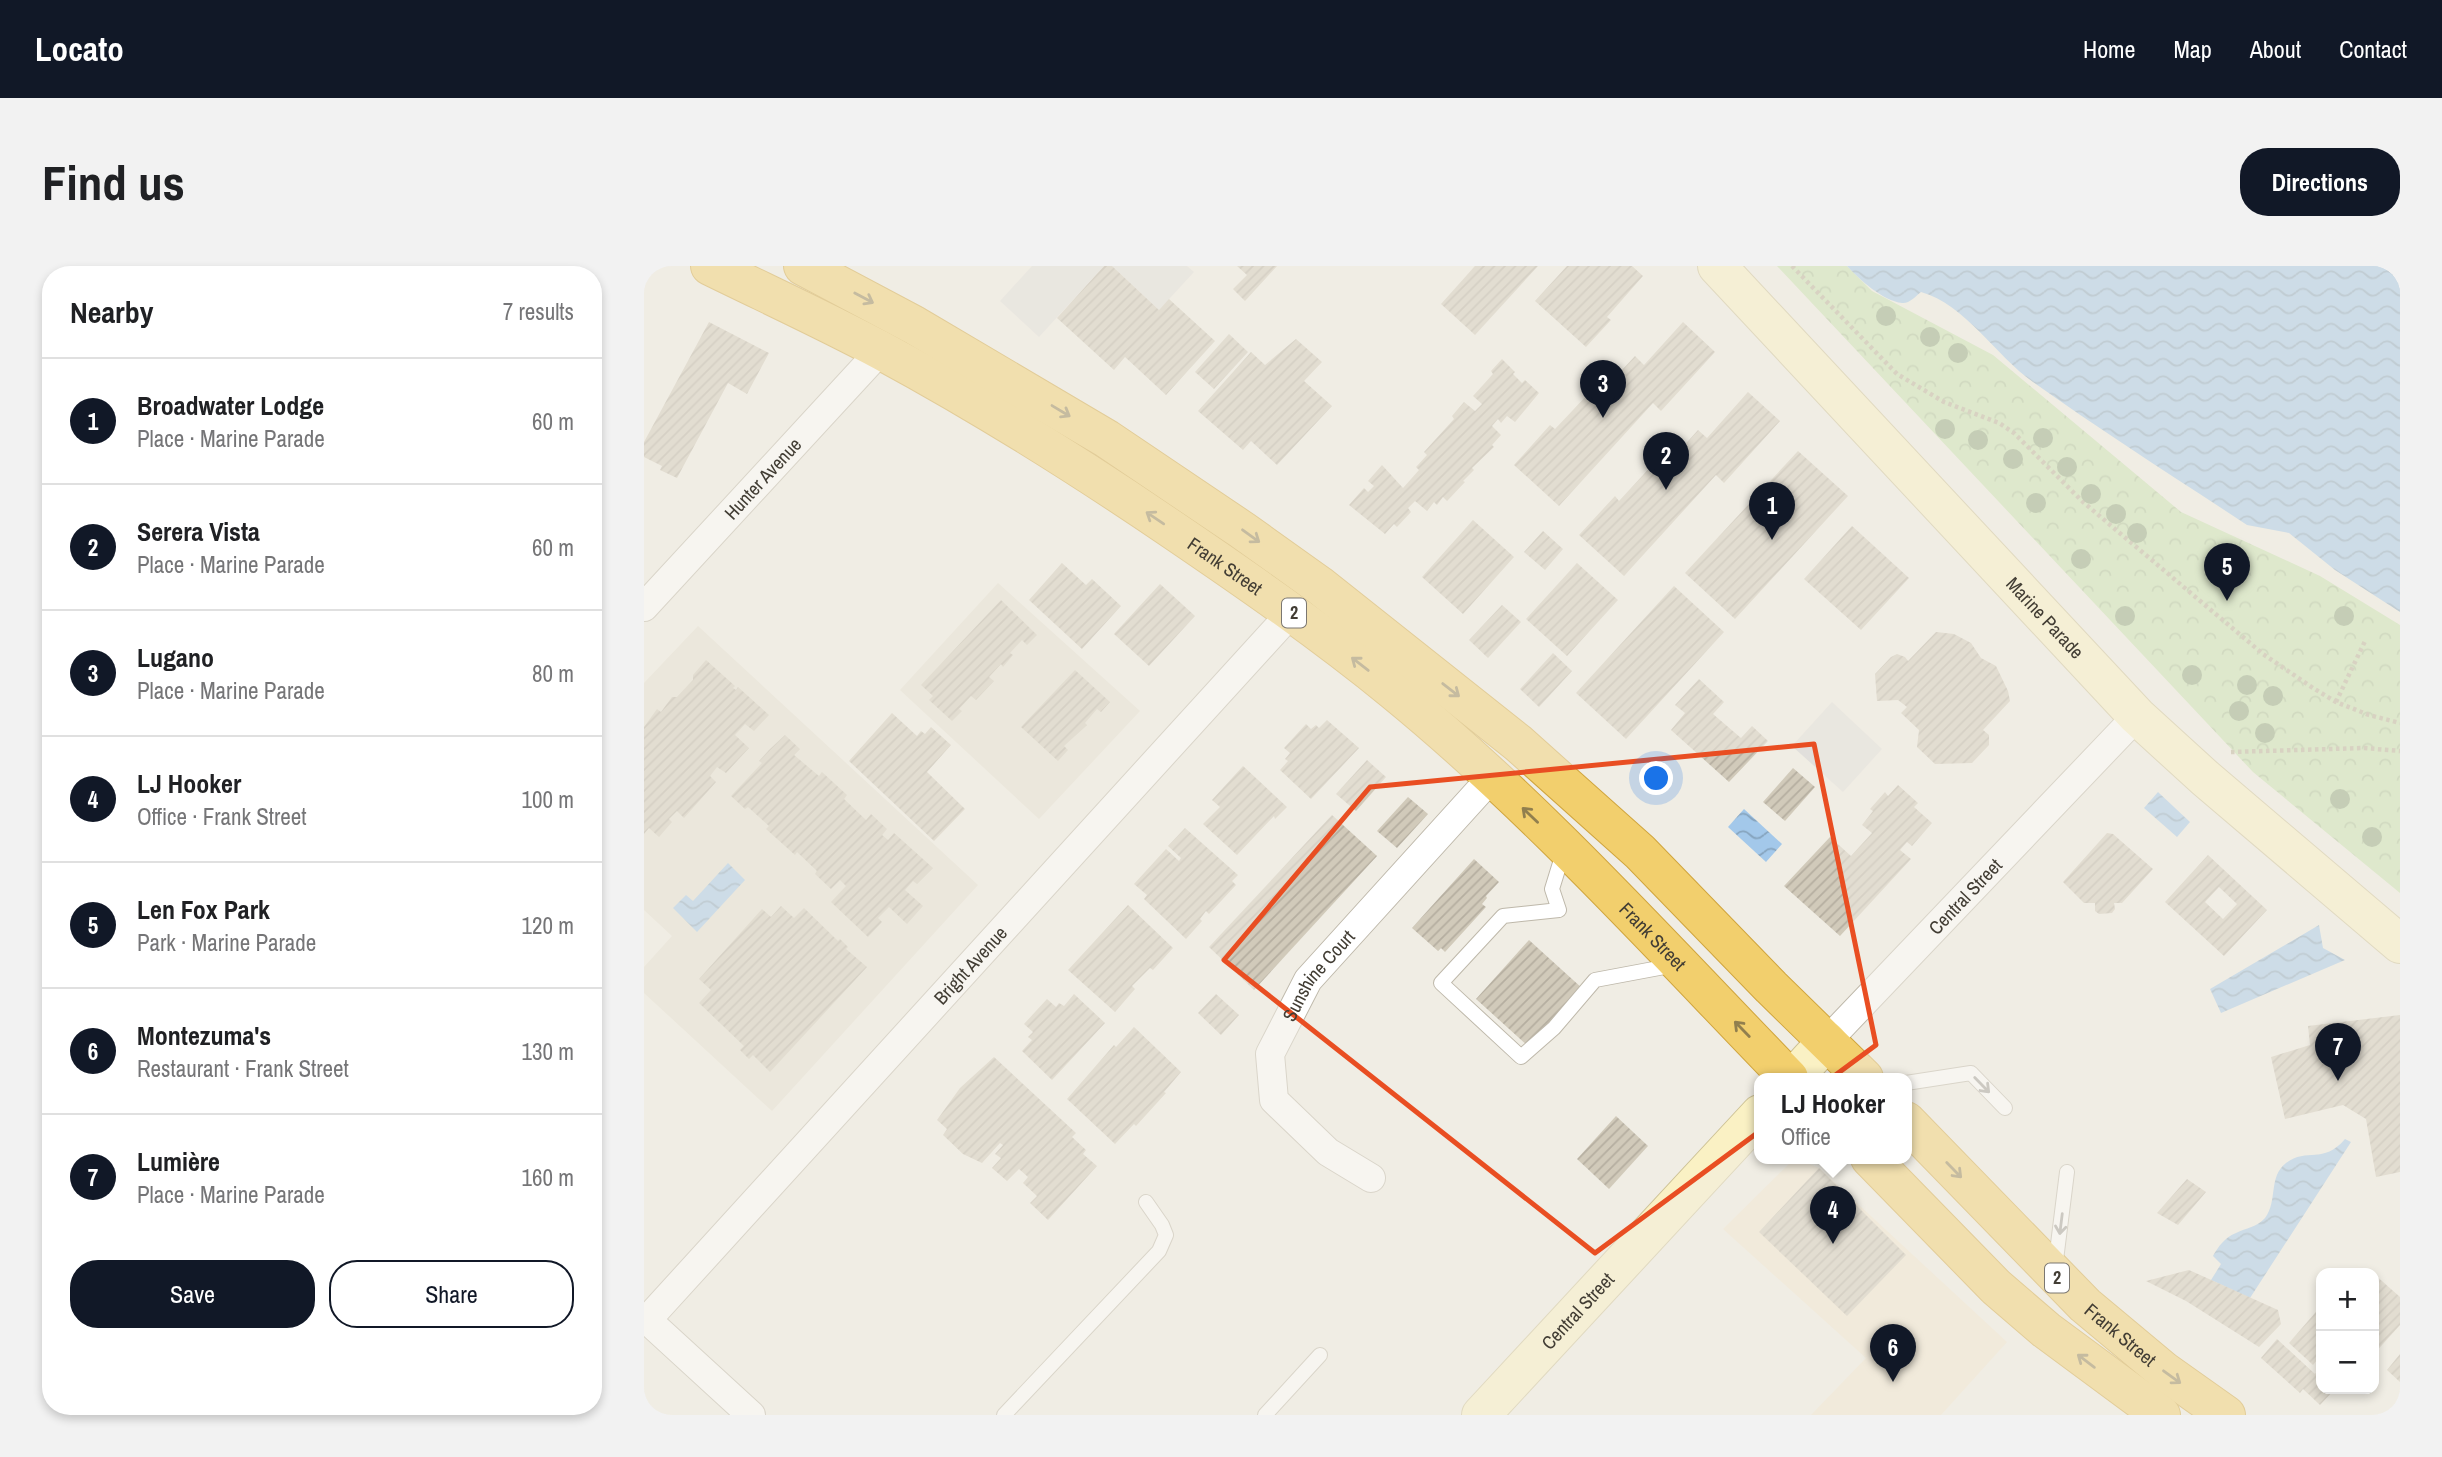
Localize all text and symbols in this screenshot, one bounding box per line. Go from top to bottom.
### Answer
text: Locato [35,27,124,71]
text: Home [2083,33,2135,65]
text: Map [2173,33,2212,65]
text: About [2250,33,2301,65]
text: Contact [2339,33,2407,65]
button: Directions [2240,148,2400,216]
text: Find us [42,149,185,215]
one-way arrow [853,291,873,305]
text: Nearby [70,292,153,332]
text: 7 results [503,296,574,327]
pin: 3 [1580,360,1626,418]
text: Broadwater Lodge [137,388,324,423]
one-way arrow [1050,405,1070,419]
text: 1 [88,406,98,437]
text: 60 m [532,406,574,437]
text: Place · Marine Parade [137,423,325,454]
street label: Hunter Avenue [718,432,807,525]
pin: 2 [1643,432,1689,490]
pin: 1 [1749,482,1795,540]
one-way arrow [1146,510,1165,525]
text: Serera Vista [137,514,260,549]
one-way arrow [1241,529,1260,543]
street label: Frank Street [1183,531,1268,601]
text: 2 [88,532,98,563]
text: 60 m [532,532,574,563]
pin: 5 [2204,543,2250,601]
text: Place · Marine Parade [137,549,325,580]
street label: Marine Parade [2000,571,2090,664]
road number: 2 [1282,598,1306,628]
text: Lugano [137,640,214,675]
one-way arrow [1351,657,1369,672]
text: 3 [88,658,98,689]
text: 80 m [532,658,574,689]
text: Place · Marine Parade [137,675,325,706]
one-way arrow [1441,682,1459,697]
your location [1639,761,1673,795]
text: LJ Hooker [137,766,241,801]
text: 4 [88,784,98,815]
text: 100 m [522,784,574,815]
text: Office · Frank Street [137,801,307,832]
one-way arrow [1522,806,1539,823]
street label: Central Street [1922,852,2008,940]
text: Len Fox Park [137,892,270,927]
street label: Frank Street [1614,896,1693,977]
text: 5 [88,910,98,941]
text: 120 m [522,910,574,941]
street label: Bright Avenue [928,920,1013,1010]
street label: Sunshine Court [1276,924,1361,1026]
text: Park · Marine Parade [137,927,316,958]
text: Montezuma's [137,1018,271,1053]
one-way arrow [1733,1021,1750,1038]
pin: 7 [2315,1023,2361,1081]
text: 6 [88,1036,98,1067]
text: 130 m [522,1036,574,1067]
text: Restaurant · Frank Street [137,1053,349,1084]
popup [1754,1073,1912,1164]
one-way arrow [1974,1076,1991,1093]
text: LJ Hooker [1781,1086,1885,1121]
text: Office [1781,1121,1831,1152]
text: Lumière [137,1144,220,1179]
one-way arrow [1945,1161,1962,1178]
text: 7 [88,1162,98,1193]
text: 160 m [522,1162,574,1193]
text: Place · Marine Parade [137,1179,325,1210]
pin: 4 [1810,1186,1856,1244]
one-way arrow [2054,1212,2067,1235]
button: Save [70,1260,315,1328]
button: Share [329,1260,574,1328]
road number: 2 [2045,1264,2069,1293]
street label: Central Street [1535,1266,1620,1355]
map controls [2316,1268,2379,1394]
button: + [2316,1268,2379,1331]
street label: Frank Street [2079,1297,2162,1373]
pin: 6 [1870,1324,1916,1382]
button: − [2316,1331,2379,1394]
one-way arrow [2077,1353,2096,1368]
one-way arrow [2162,1369,2181,1384]

